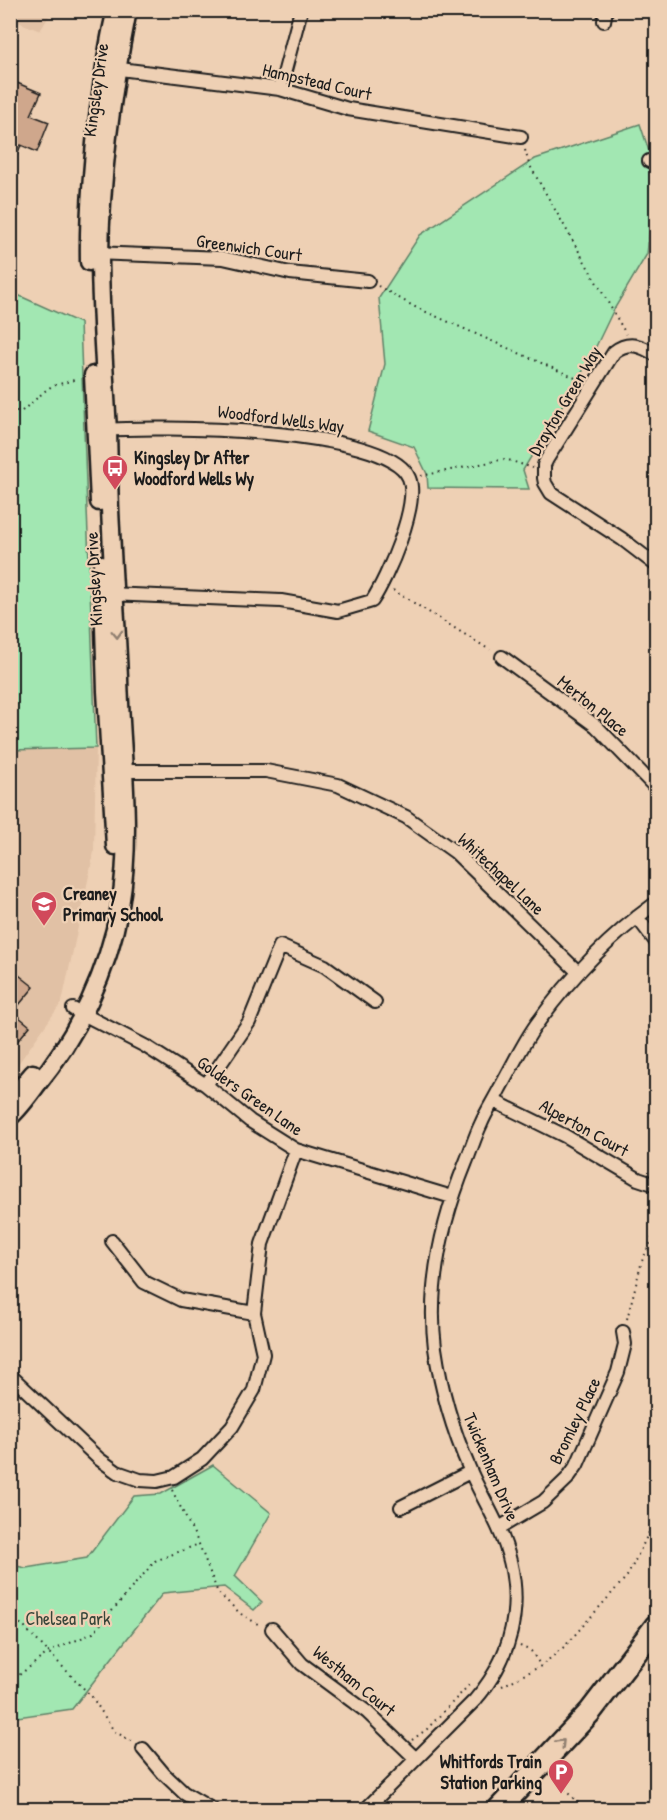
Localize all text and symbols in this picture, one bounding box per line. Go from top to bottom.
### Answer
street label: Kingsley Drive [77,42,114,138]
street label: Hampstead Court [260,57,375,106]
street label: Greenwich Court [195,228,304,267]
street label: Drayton Green Way [522,341,607,460]
street label: Woodford Wells Way [216,398,346,439]
place label: Kingsley Dr After Woodford Wells Wy [134,445,255,492]
bus stop icon: Kingsley Dr After Woodford Wells Wy [100,453,130,491]
street label: Kingsley Drive [79,531,108,627]
one-way arrow [111,629,123,638]
street label: Merton Place [552,669,634,742]
street label: Whitechapel Lane [452,827,550,920]
place label: Creaney Primary School [63,881,164,928]
school or university icon: Creaney Primary School [29,889,59,927]
street label: Golders Green Lane [192,1050,308,1141]
street label: Alperton Court [535,1093,634,1163]
street label: Bromley Place [543,1373,606,1468]
street label: Twickenham Drive [457,1409,526,1525]
park label: Chelsea Park [26,1606,111,1631]
street label: Westham Court [308,1639,402,1722]
one-way arrow [554,1739,565,1750]
place label: Whitfords Train Station Parking [440,1749,542,1796]
parking icon: Whitfords Train Station Parking [546,1757,576,1795]

